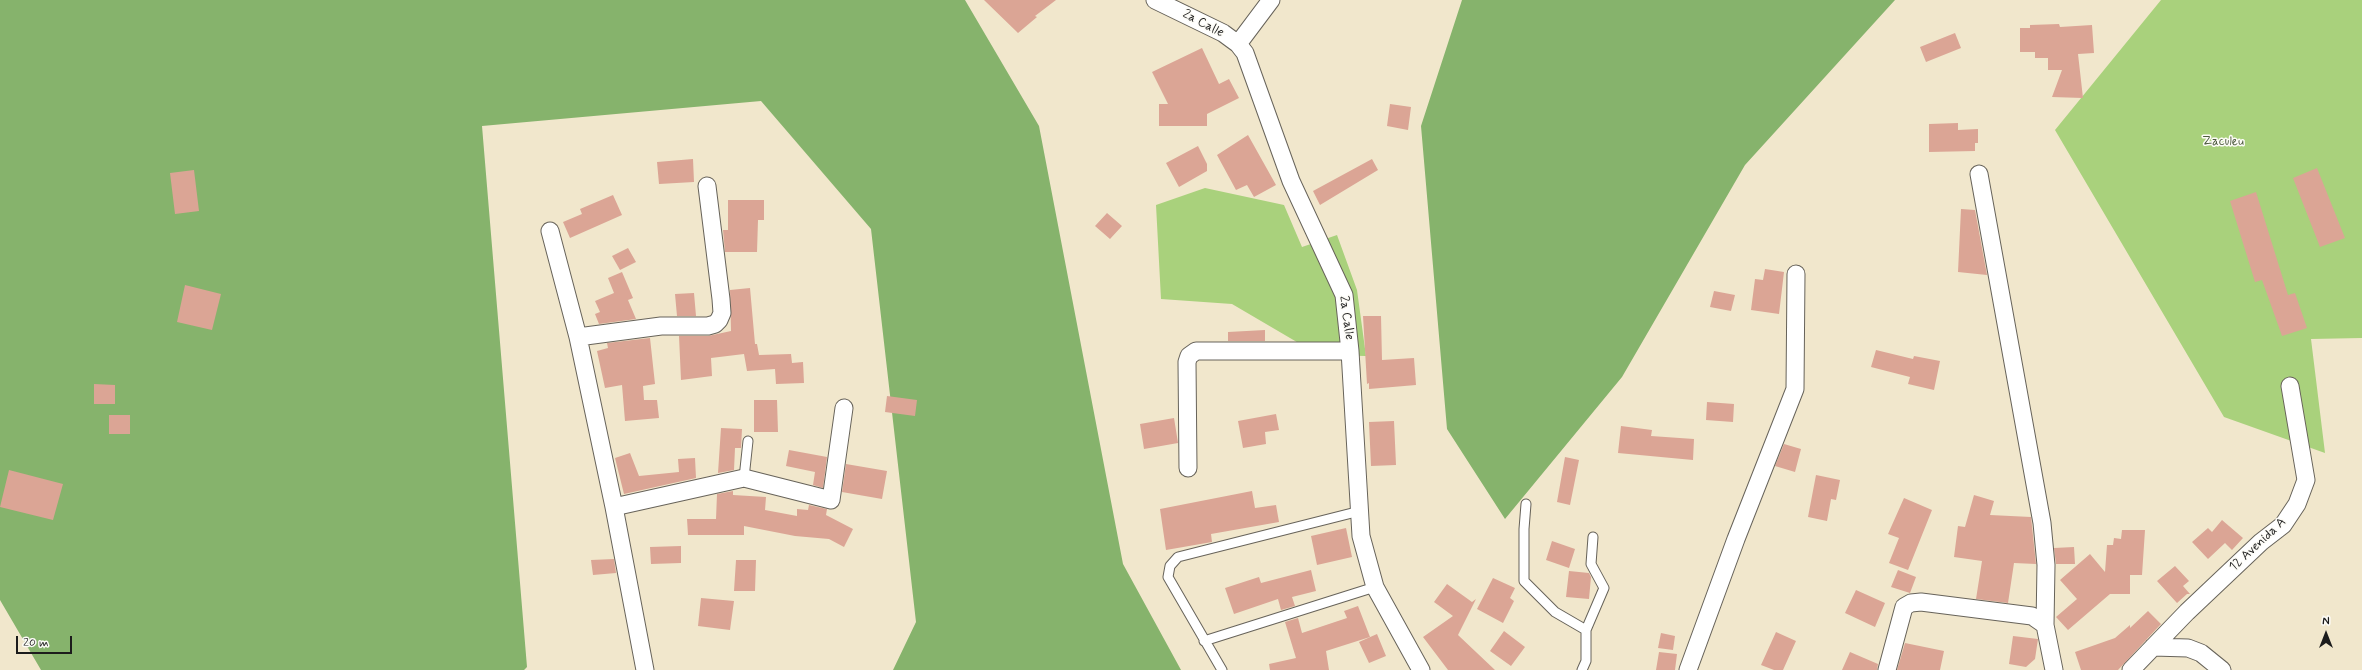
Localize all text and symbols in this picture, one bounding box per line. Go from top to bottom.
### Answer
street label: 2a Calle [1180,7,1226,41]
park label: Zaculeu [2202,134,2244,150]
street label: 2a Calle [1335,295,1357,341]
street label: 12 Avenida A [2226,515,2290,575]
north arrow [2306,614,2346,654]
text: N [2322,615,2330,629]
scale bar [18,628,74,654]
text: 20 m [23,635,49,651]

